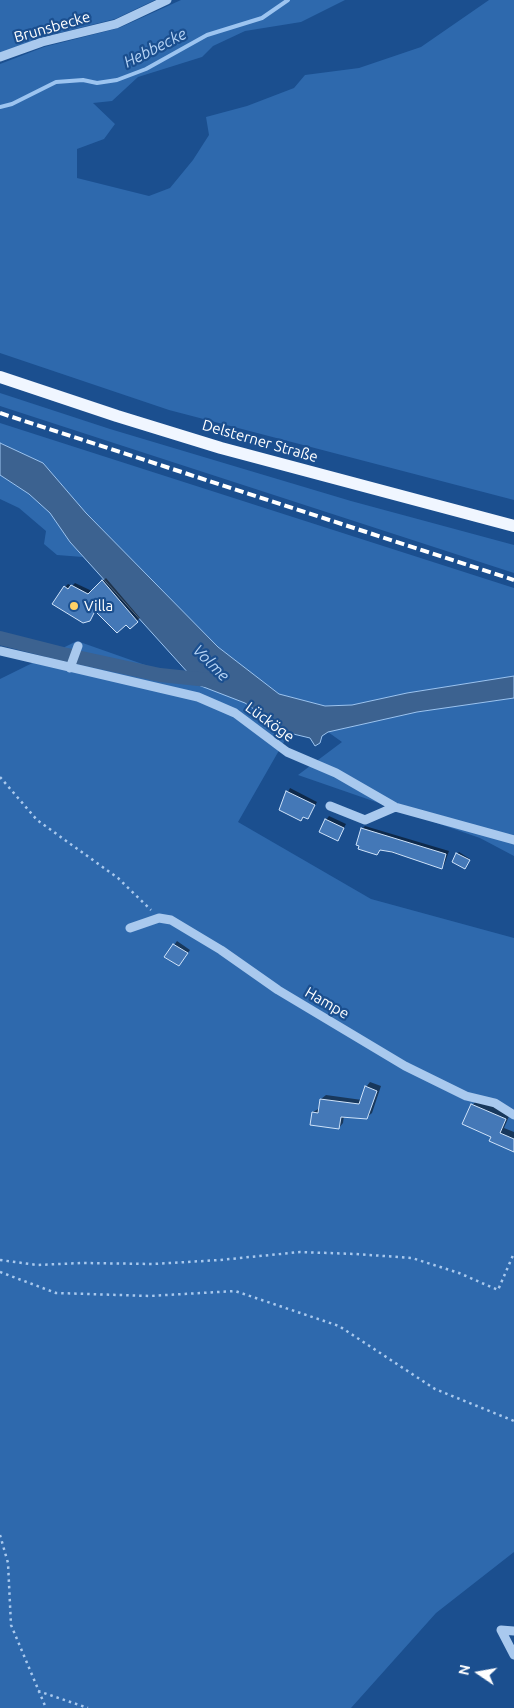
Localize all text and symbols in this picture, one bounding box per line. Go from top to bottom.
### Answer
street label: Brunsbecke [12,8,92,46]
water label: Hebbecke [120,24,190,72]
street label: Delsterner Straße [200,416,320,466]
place label: Villa [84,597,113,615]
marker: Villa [68,600,80,612]
water label: Volme [189,641,233,685]
street label: Lücköge [242,698,298,746]
street label: Hampe [302,983,352,1023]
north arrow [454,1648,504,1698]
text: N [455,1663,473,1677]

